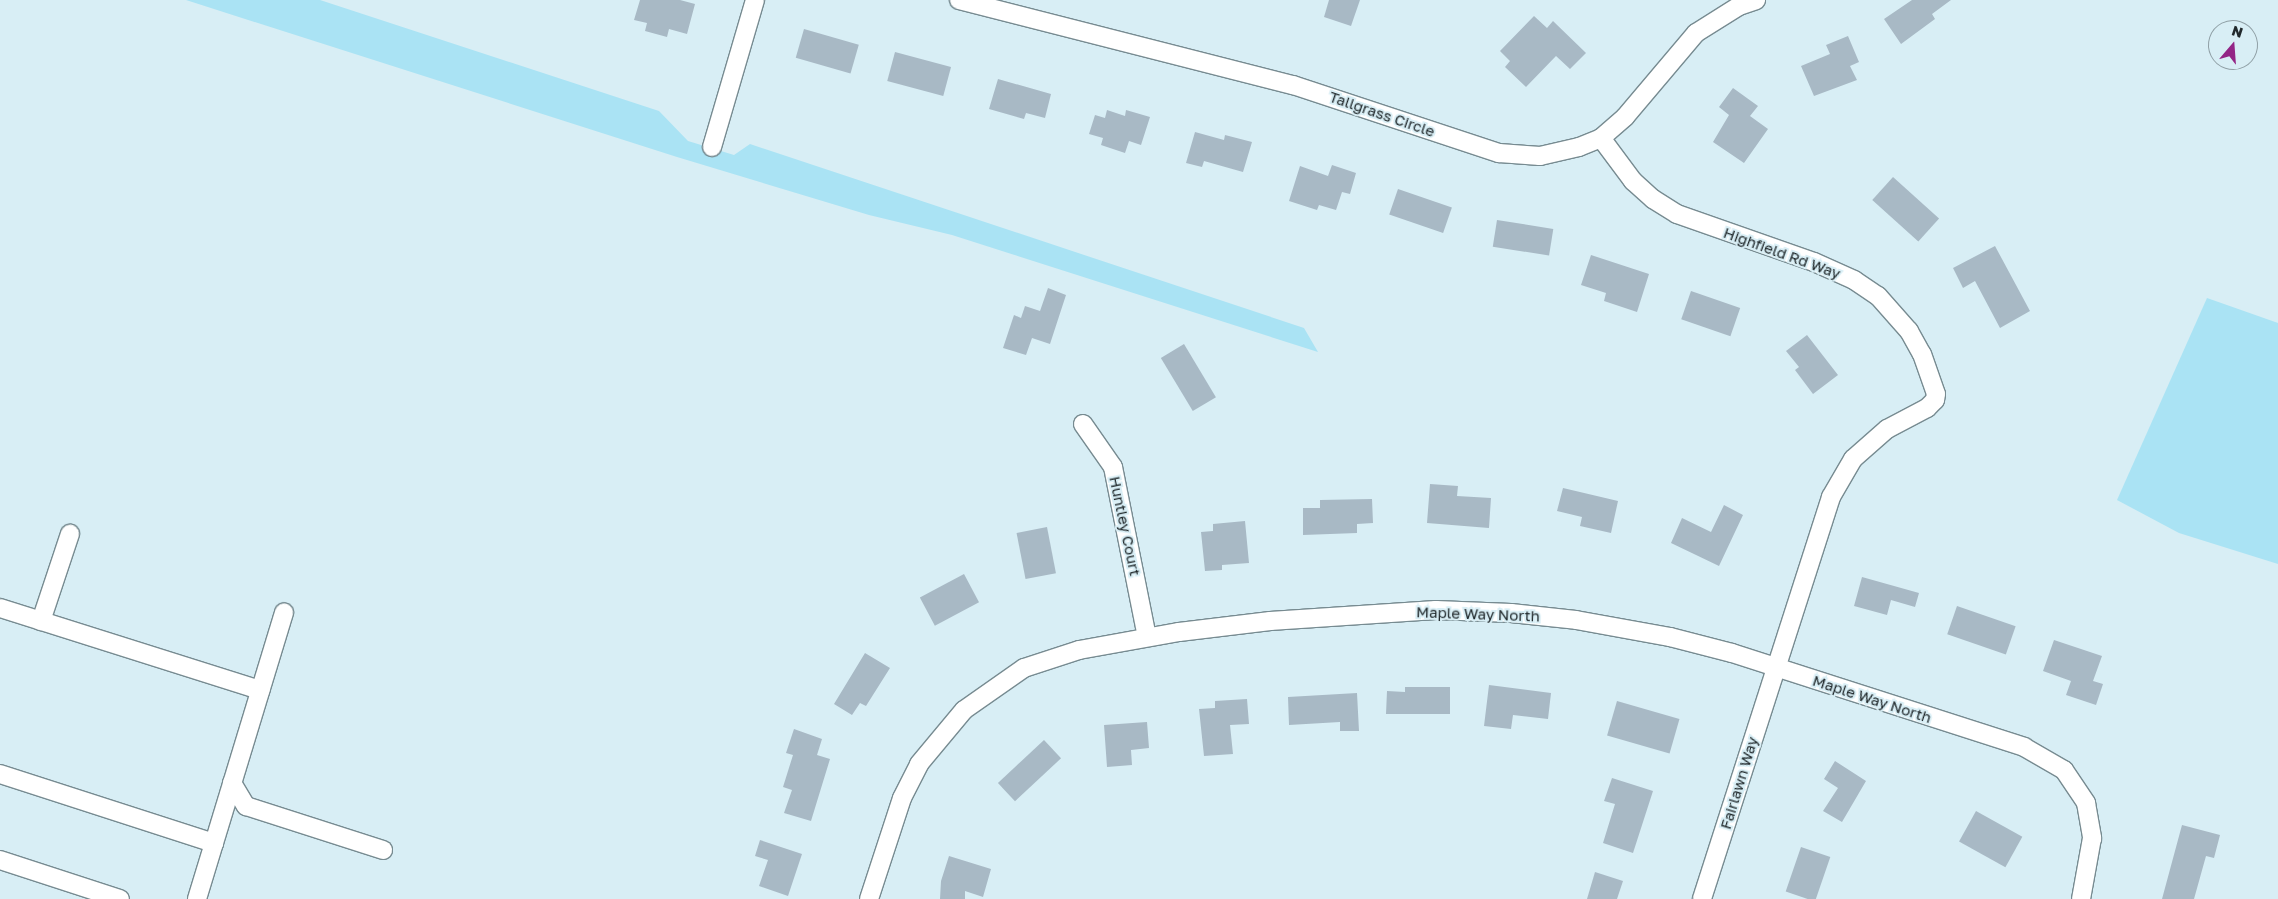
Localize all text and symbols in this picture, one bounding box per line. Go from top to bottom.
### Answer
north arrow [2208,20,2258,70]
text: N [2230,21,2245,41]
street label: Tallgrass Circle [1327,88,1437,140]
street label: Highfield Rd Way [1721,223,1843,283]
street label: Huntley Court [1106,475,1144,577]
street label: Maple Way North [1416,603,1540,625]
street label: Maple Way North [1810,671,1934,727]
street label: Fairlawn Way [1716,735,1762,831]

